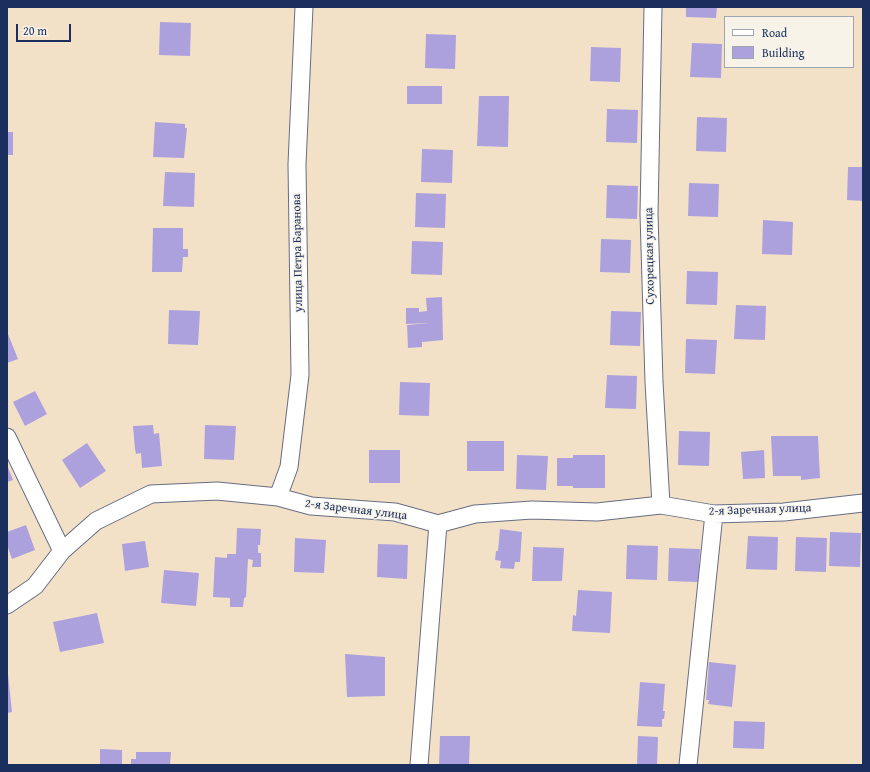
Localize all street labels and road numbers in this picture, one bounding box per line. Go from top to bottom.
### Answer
street label: улица Петра Баранова [290,194,306,312]
street label: Сухорецкая улица [642,207,658,305]
street label: 2-я Заречная улица [304,497,408,523]
street label: 2-я Заречная улица [708,501,812,519]

